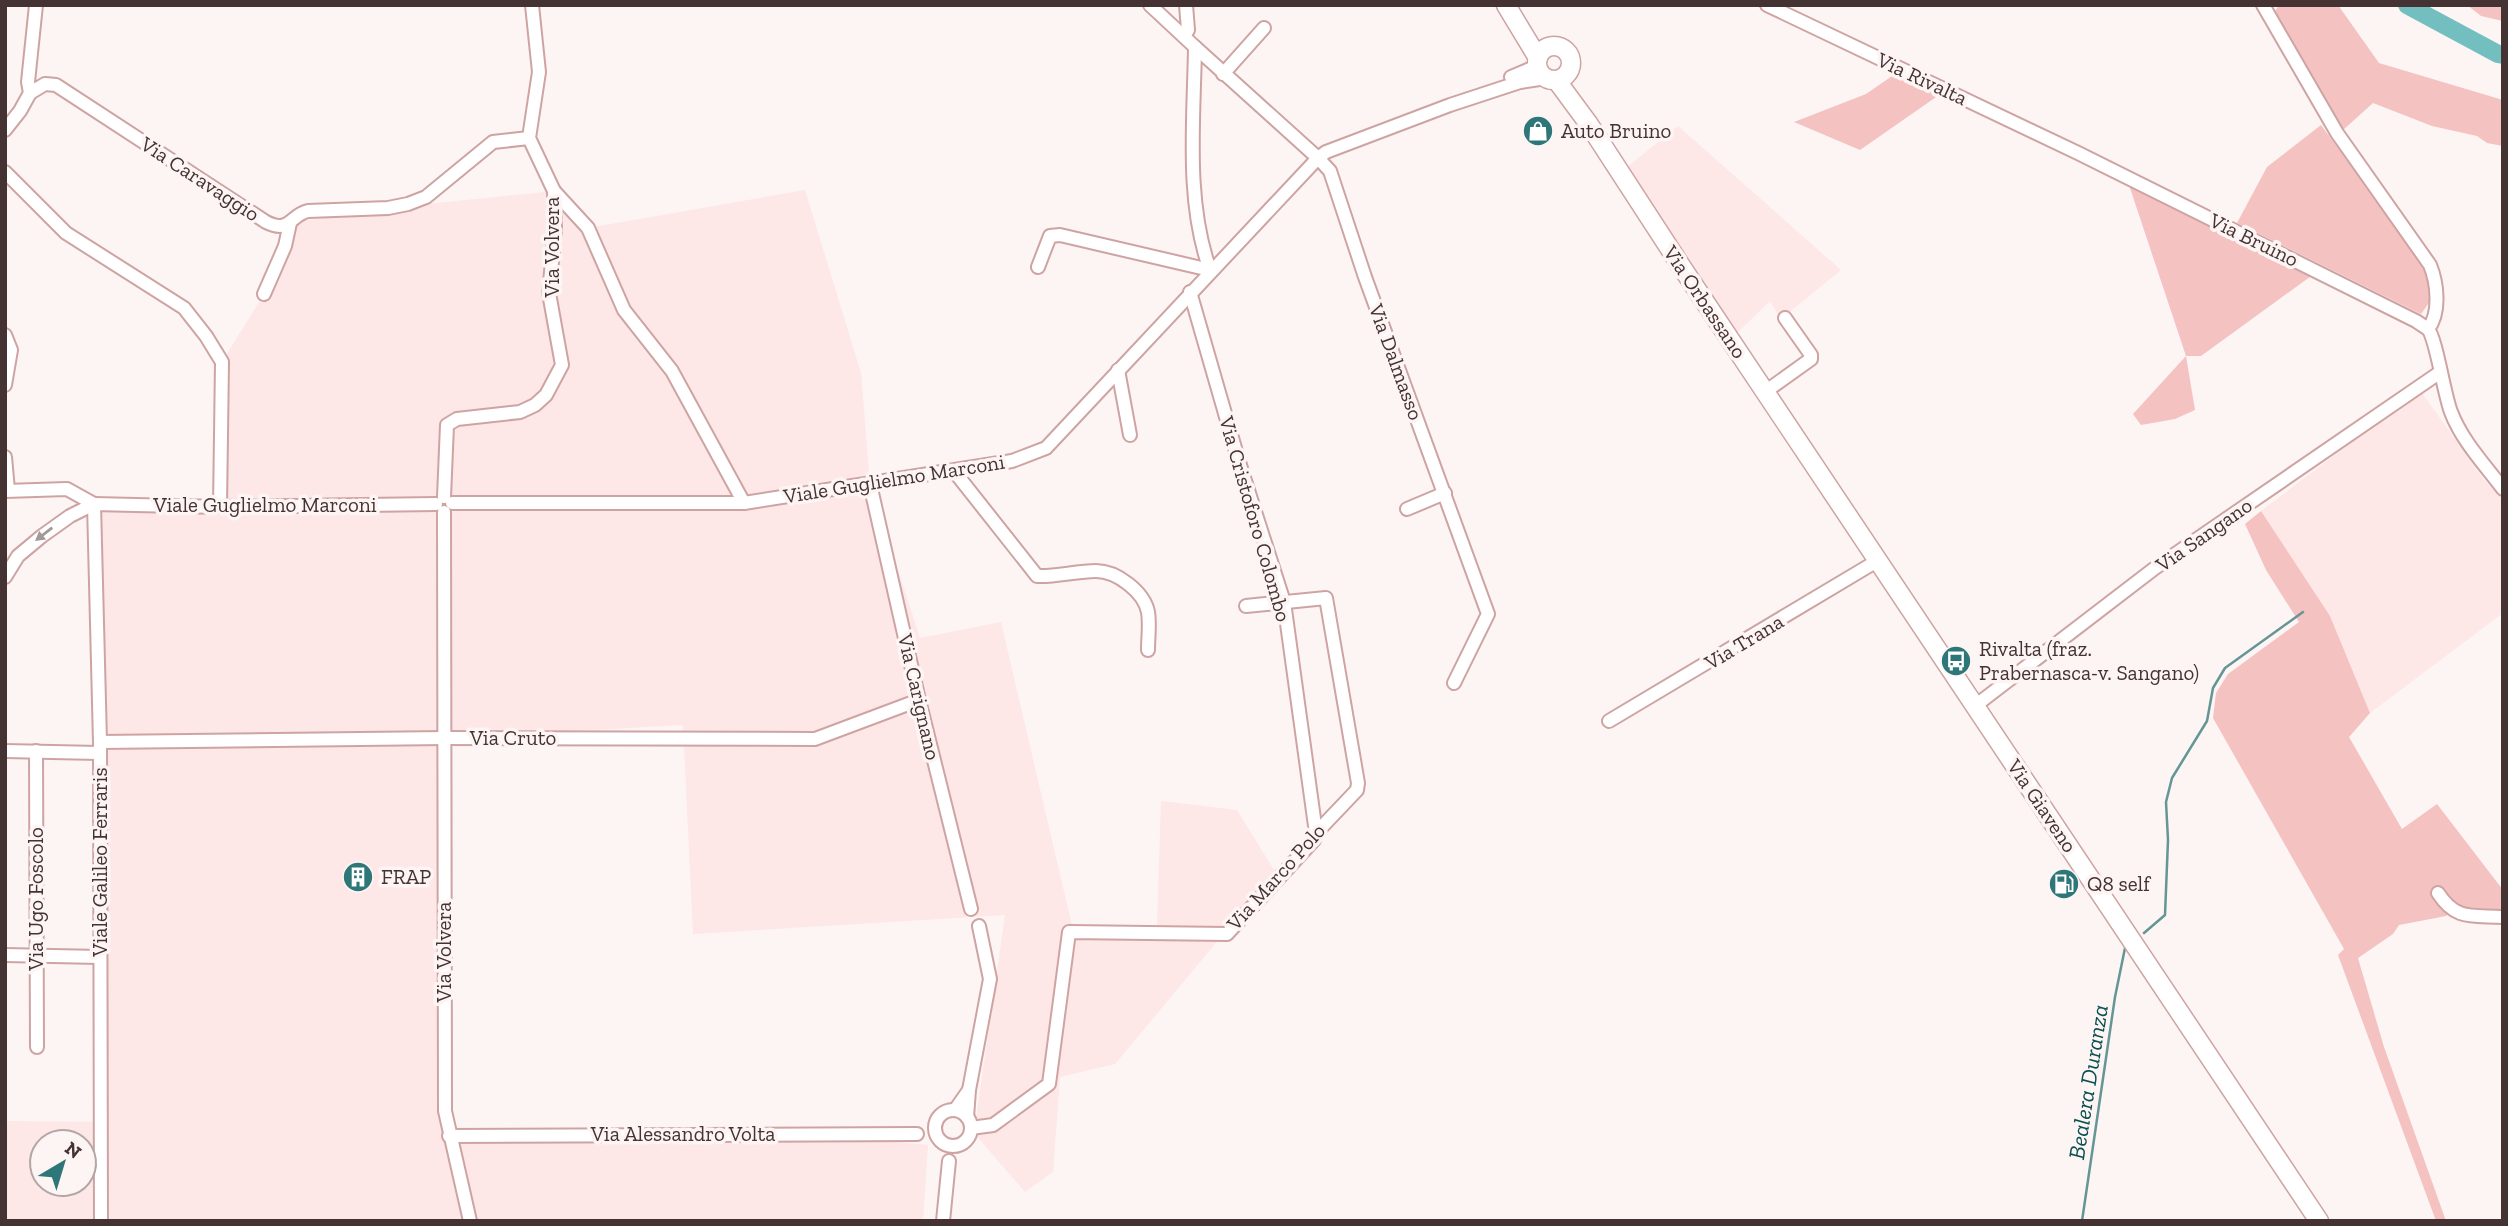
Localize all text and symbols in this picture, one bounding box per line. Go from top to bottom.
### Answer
street label: Via Rivalta [1872,46,1971,110]
shop icon: Auto Bruino [1521,114,1555,148]
place label: Auto Bruino [1561,118,1671,143]
street label: Via Caravaggio [135,130,264,226]
street label: Via Volvera [539,197,564,298]
street label: Via Bruino [2205,207,2303,272]
street label: Via Orbassano [1658,240,1752,363]
street label: Via Dalmasso [1364,299,1429,423]
street label: Via Cristoforo Colombo [1214,412,1297,624]
street label: Viale Guglielmo Marconi [781,449,1006,508]
street label: Viale Guglielmo Marconi [152,492,377,517]
street label: Via Sangano [2150,492,2257,577]
one-way arrow [36,527,54,542]
street label: Via Trana [1699,608,1788,675]
street label: Via Carignano [893,630,946,762]
place label: Rivalta (fraz. Prabernasca-v. Sangano) [1979,636,2199,685]
bus stop icon: Rivalta (fraz. Prabernasca-v. Sangano) [1939,644,1973,678]
street label: Via Cruto [469,725,556,750]
street label: Via Giaveno [2002,754,2083,857]
street label: Viale Galileo Ferraris [87,767,112,958]
street label: Via Marco Polo [1220,818,1330,936]
street label: Via Ugo Foscolo [23,827,48,972]
building icon: FRAP [341,860,375,894]
place label: FRAP [381,864,431,889]
fuel station icon: Q8 self [2047,867,2081,901]
place label: Q8 self [2087,871,2151,896]
street label: Via Volvera [431,902,456,1003]
water label: Bealera Duranza [2062,1003,2114,1161]
street label: Via Alessandro Volta [590,1121,775,1146]
north arrow [28,1128,98,1198]
text: N [60,1136,86,1164]

